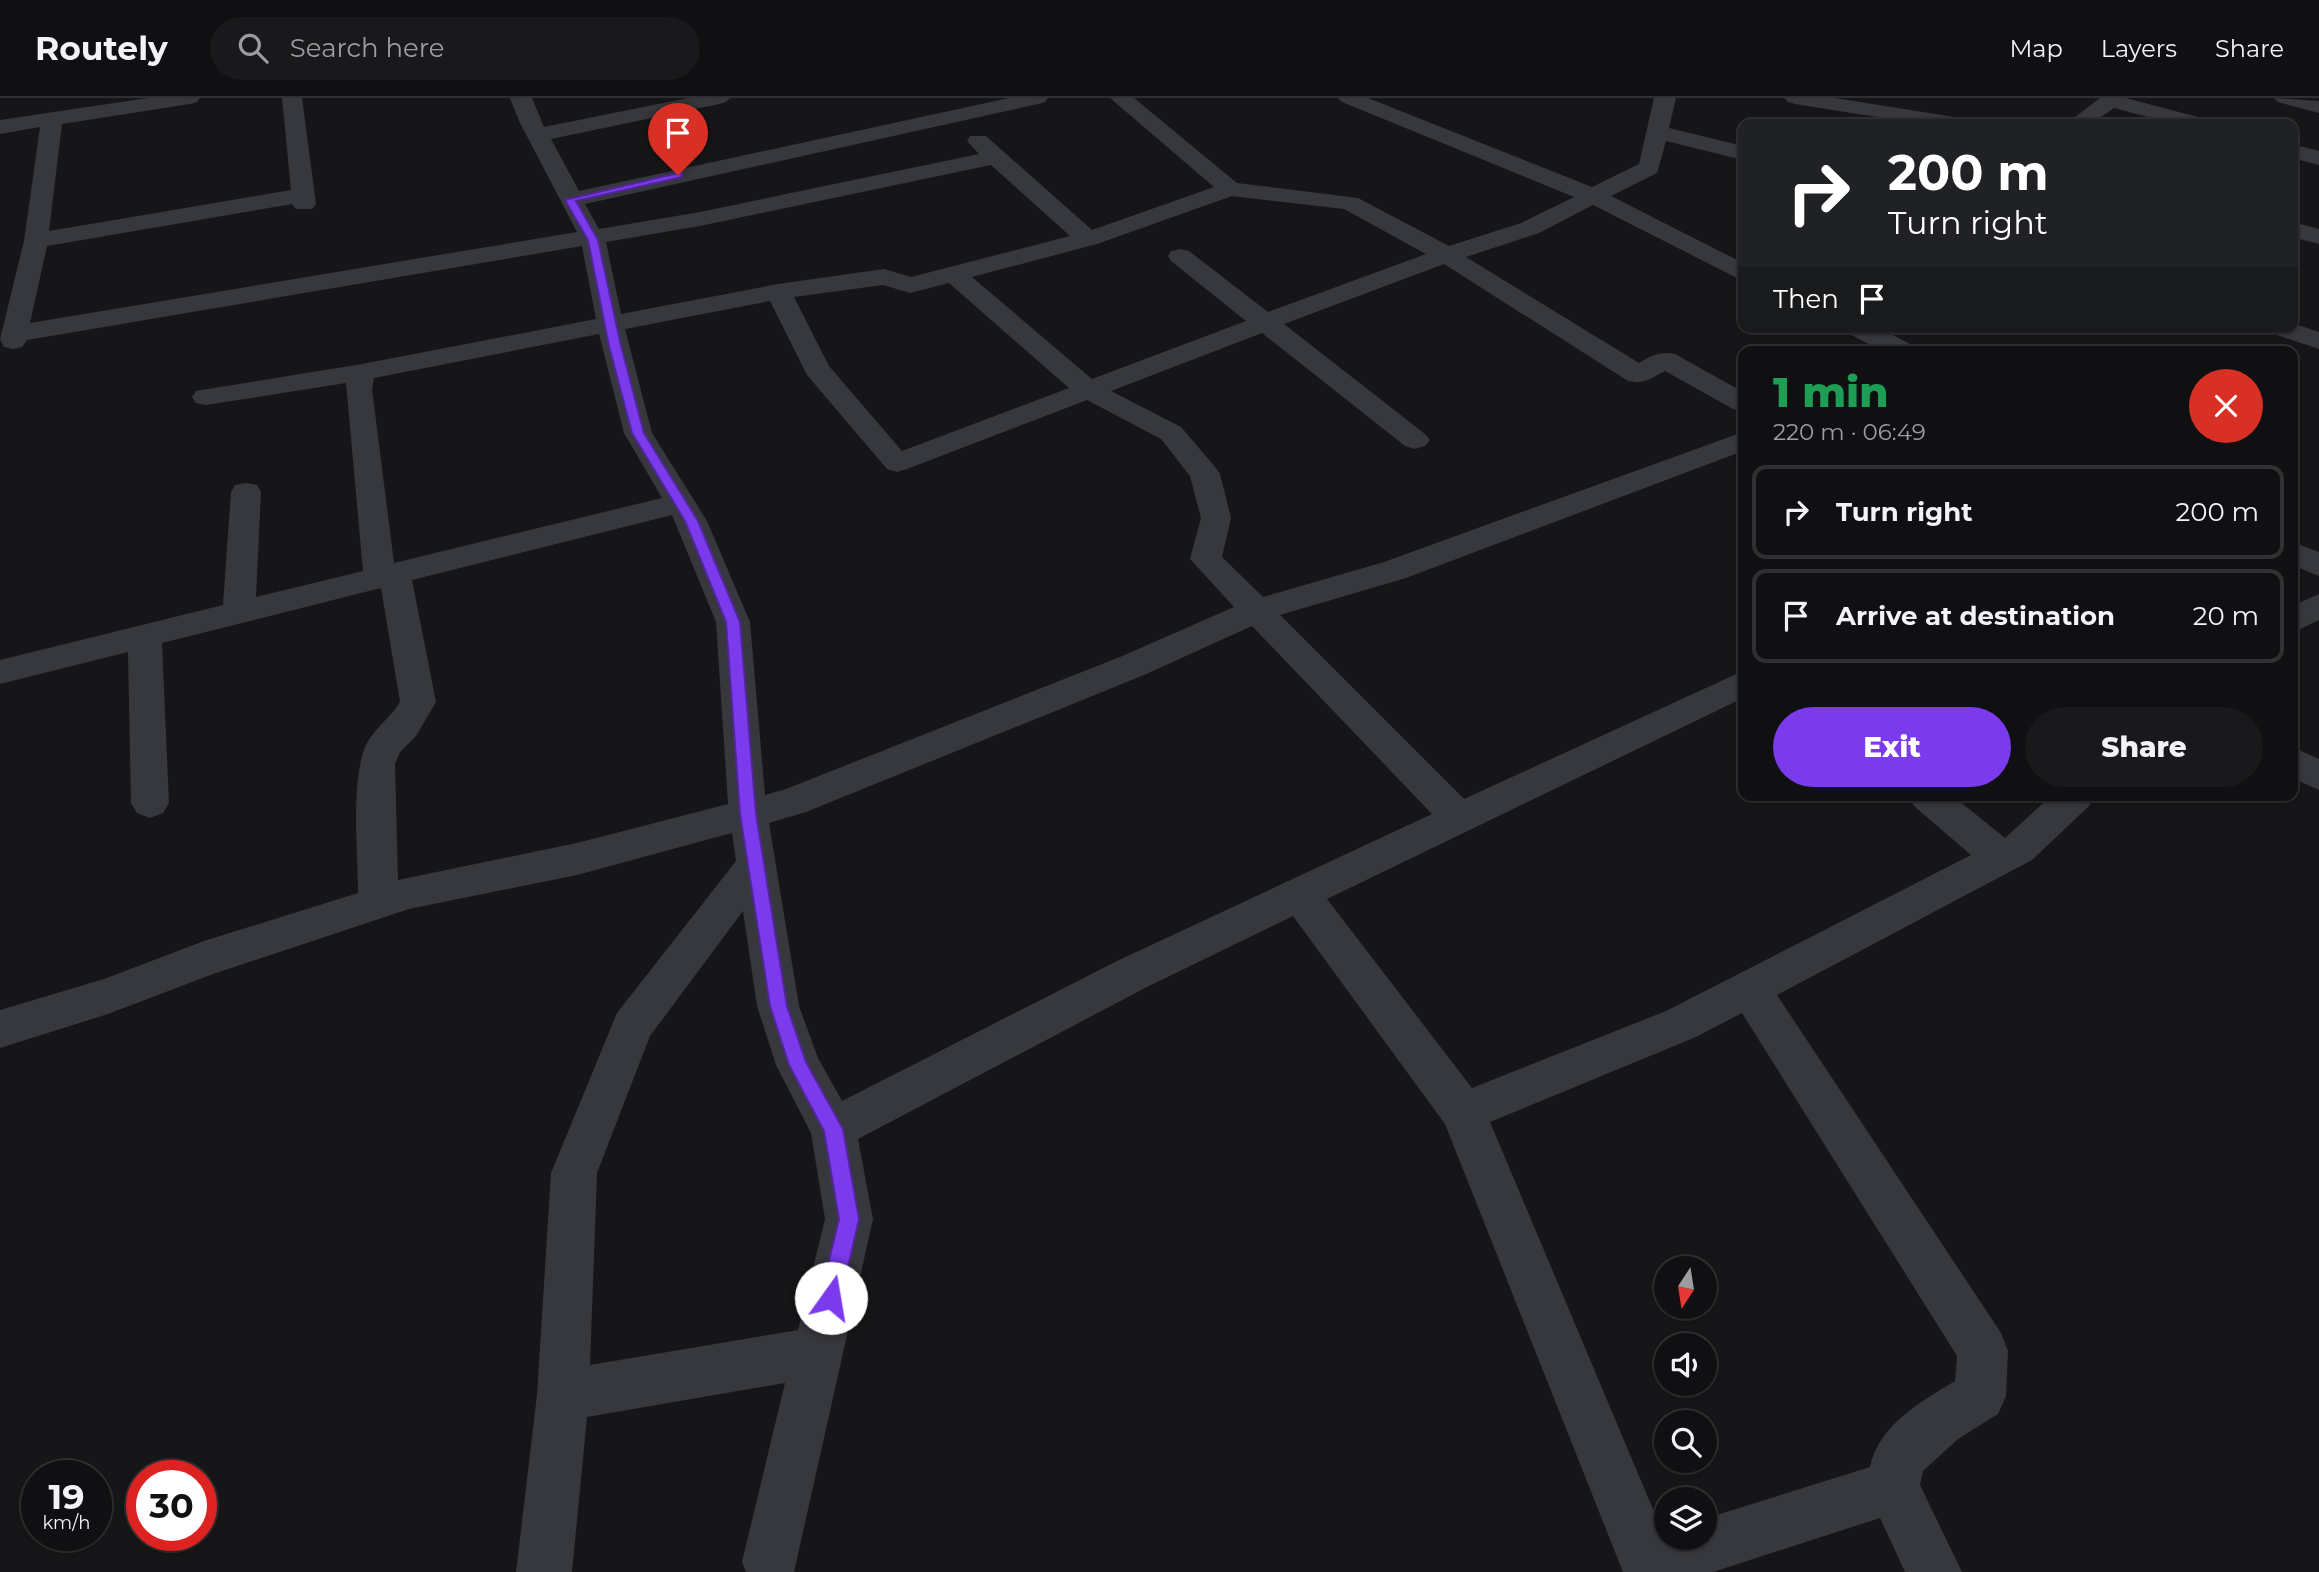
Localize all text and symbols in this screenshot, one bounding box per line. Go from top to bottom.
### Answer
search box [210,17,700,80]
text: Routely [35,28,168,68]
icon: search [234,29,272,67]
text: Search here [290,32,445,64]
text: Map [2009,34,2063,63]
text: Layers [2101,34,2177,63]
text: Share [2215,34,2284,63]
pin [648,103,708,175]
icon: arrive [659,114,697,152]
text: 200 m [1888,143,2049,202]
icon: right [1773,147,1864,238]
text: Turn right [1888,203,2048,242]
icon: arrive [1853,280,1891,318]
text: Then [1773,283,1839,315]
text: 1 min [1773,366,1889,418]
button: close [2189,369,2263,443]
text: 220 m · 06:49 [1773,418,1926,446]
icon: right [1777,493,1815,531]
text: Turn right [1836,496,1972,528]
text: 200 m [2175,496,2259,528]
icon: arrive [1777,597,1815,635]
text: Arrive at destination [1836,600,2115,632]
text: 20 m [2193,600,2259,632]
button: Exit [1773,707,2011,787]
button: Share [2025,707,2263,787]
north arrow [1654,1256,1717,1320]
map controls [1654,1256,1717,1550]
position arrow [794,1261,868,1335]
button: sound [1654,1333,1717,1396]
button: search [1654,1410,1717,1473]
speed limit sign: 30 [126,1460,217,1551]
text: 19 [48,1475,85,1518]
button: layers [1654,1487,1717,1550]
text: km/h [42,1512,91,1534]

